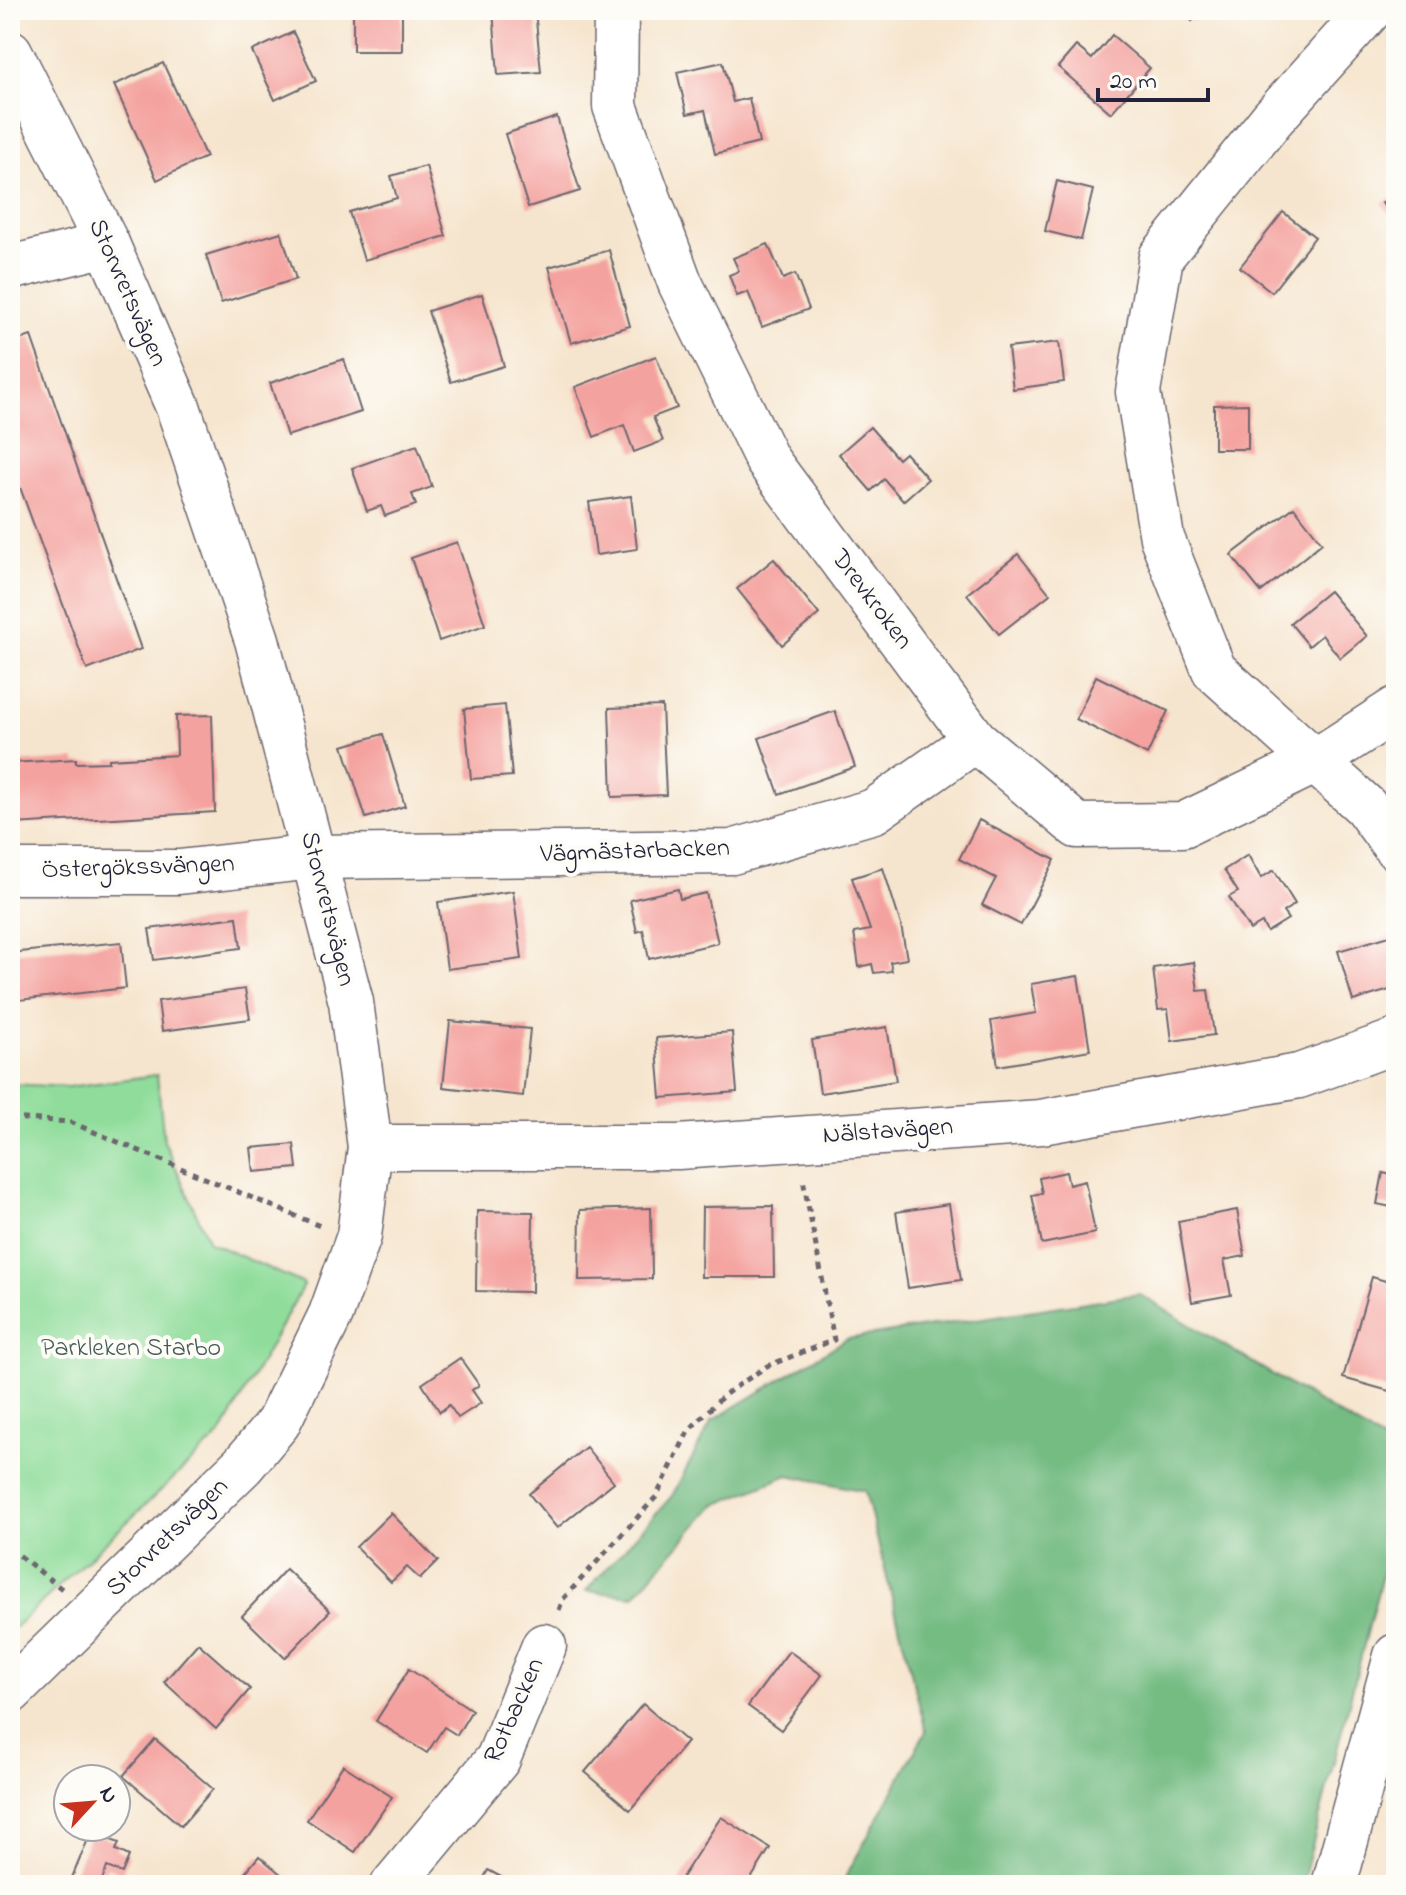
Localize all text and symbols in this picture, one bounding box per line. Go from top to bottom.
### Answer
scale bar [1098,52,1208,102]
text: 20 m [1110,65,1157,100]
street label: Storvretsvägen [77,213,177,373]
street label: Drevkroken [820,541,921,658]
street label: Storvretsvägen [289,828,365,990]
street label: Vägmästarbacken [539,830,730,874]
street label: Östergökssvängen [41,846,235,890]
street label: Nälstavägen [822,1108,954,1156]
park label: Parkleken Starbo [41,1330,221,1368]
street label: Storvretsvägen [98,1469,238,1607]
street label: Rotbacken [475,1652,555,1770]
north arrow [52,1763,132,1843]
text: N [90,1782,125,1809]

